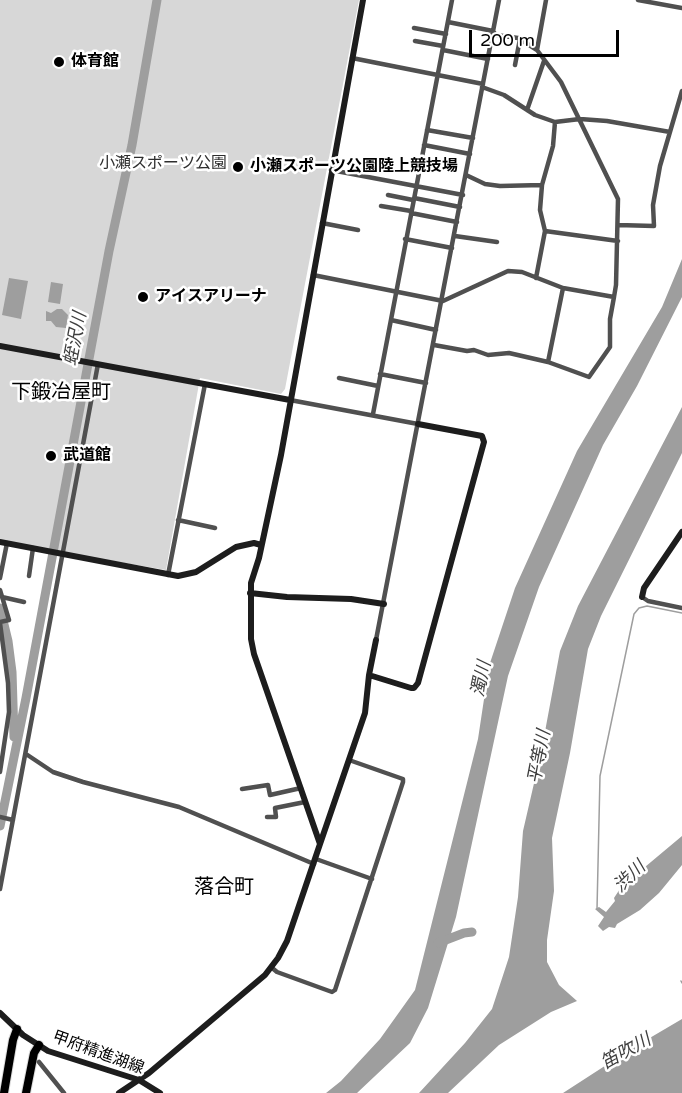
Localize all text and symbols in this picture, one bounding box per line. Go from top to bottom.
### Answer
scale bar [472,18,622,56]
text: 200 m [480,29,535,51]
place label: 体育館 [71,52,119,72]
marker: 体育館 [52,55,66,69]
park label: 小瀬スポーツ公園 [99,154,227,174]
place label: 小瀬スポーツ公園陸上競技場 [250,157,458,177]
marker: 小瀬スポーツ公園陸上競技場 [231,160,245,174]
place label: アイスアリーナ [155,287,267,307]
marker: アイスアリーナ [136,290,150,304]
water label: 蛭沢川 [60,310,92,368]
district label: 下鍛冶屋町 [11,381,111,405]
place label: 武道館 [63,446,111,466]
marker: 武道館 [44,449,58,463]
water label: 濁川 [468,659,496,699]
water label: 平等川 [524,728,556,786]
water label: 渋川 [610,857,650,897]
district label: 落合町 [194,876,254,900]
street label: 甲府精進湖線 [50,1028,146,1078]
water label: 笛吹川 [597,1029,655,1075]

